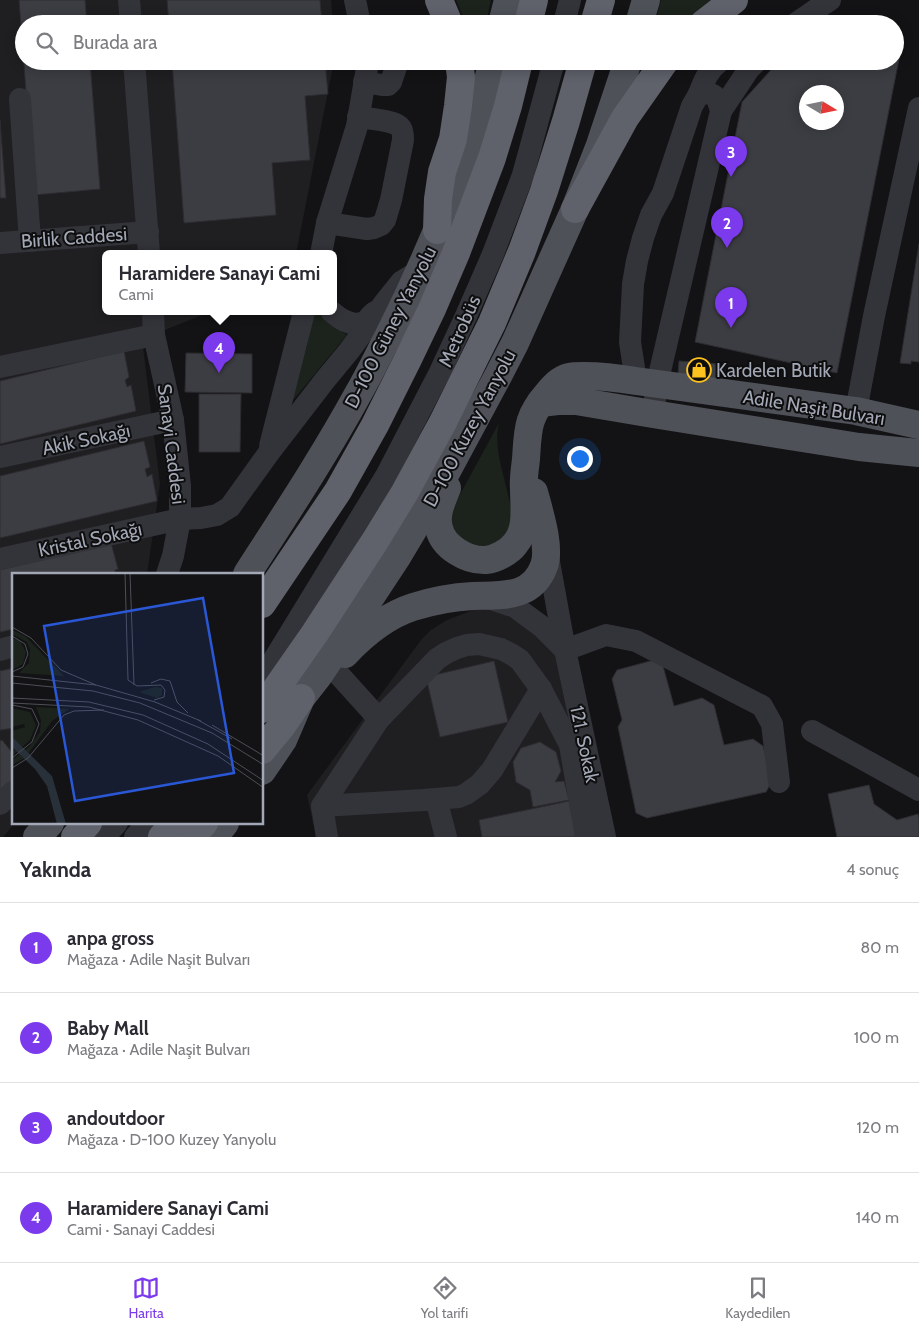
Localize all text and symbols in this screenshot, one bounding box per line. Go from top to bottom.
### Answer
search box [15,15,904,70]
icon: search [33,29,61,57]
text: Burada ara [73,31,157,54]
north arrow [799,85,844,130]
pin: 3 [715,136,747,177]
pin: 2 [711,207,743,248]
street label: Birlik Caddesi [20,222,128,253]
street label: D-100 Güney Yanyolu [340,242,441,412]
popup [102,250,337,315]
text: Haramidere Sanayi Cami [119,262,320,285]
text: Cami [119,285,154,304]
pin: 1 [715,287,747,328]
street label: Metrobüs [434,292,485,371]
pin: 4 [203,332,235,373]
street label: D-100 Kuzey Yanyolu [418,346,521,511]
shop icon: Kardelen Butik [686,357,712,383]
place label: Kardelen Butik [716,359,832,382]
street label: Sanayi Caddesi [153,383,190,506]
street label: Adile Naşit Bulvarı [741,385,886,430]
street label: Akik Sokağı [40,419,132,460]
your location [567,446,593,472]
street label: Kristal Sokağı [36,517,144,562]
inset map [12,573,264,824]
street label: 121. Sokak [565,703,604,785]
text: Yakında [20,857,91,882]
text: 4 sonuç [846,860,899,879]
text: anpa gross [67,927,154,950]
text: 1 [33,938,39,957]
text: 80 m [861,938,899,957]
text: Mağaza · Adile Naşit Bulvarı [67,950,250,969]
text: Baby Mall [67,1017,149,1040]
text: 2 [32,1028,40,1047]
text: 100 m [854,1028,899,1047]
text: Mağaza · Adile Naşit Bulvarı [67,1040,250,1059]
text: andoutdoor [67,1107,164,1130]
text: 3 [32,1118,40,1137]
text: 120 m [857,1118,899,1137]
text: Mağaza · D-100 Kuzey Yanyolu [67,1130,276,1149]
text: Haramidere Sanayi Cami [67,1197,269,1220]
text: 4 [31,1208,41,1227]
text: 140 m [856,1208,899,1227]
text: Cami · Sanayi Caddesi [67,1220,215,1239]
tab: Harita [129,1274,164,1322]
tab: Yol tarifi [421,1274,468,1322]
tab: Kaydedilen [725,1274,790,1322]

